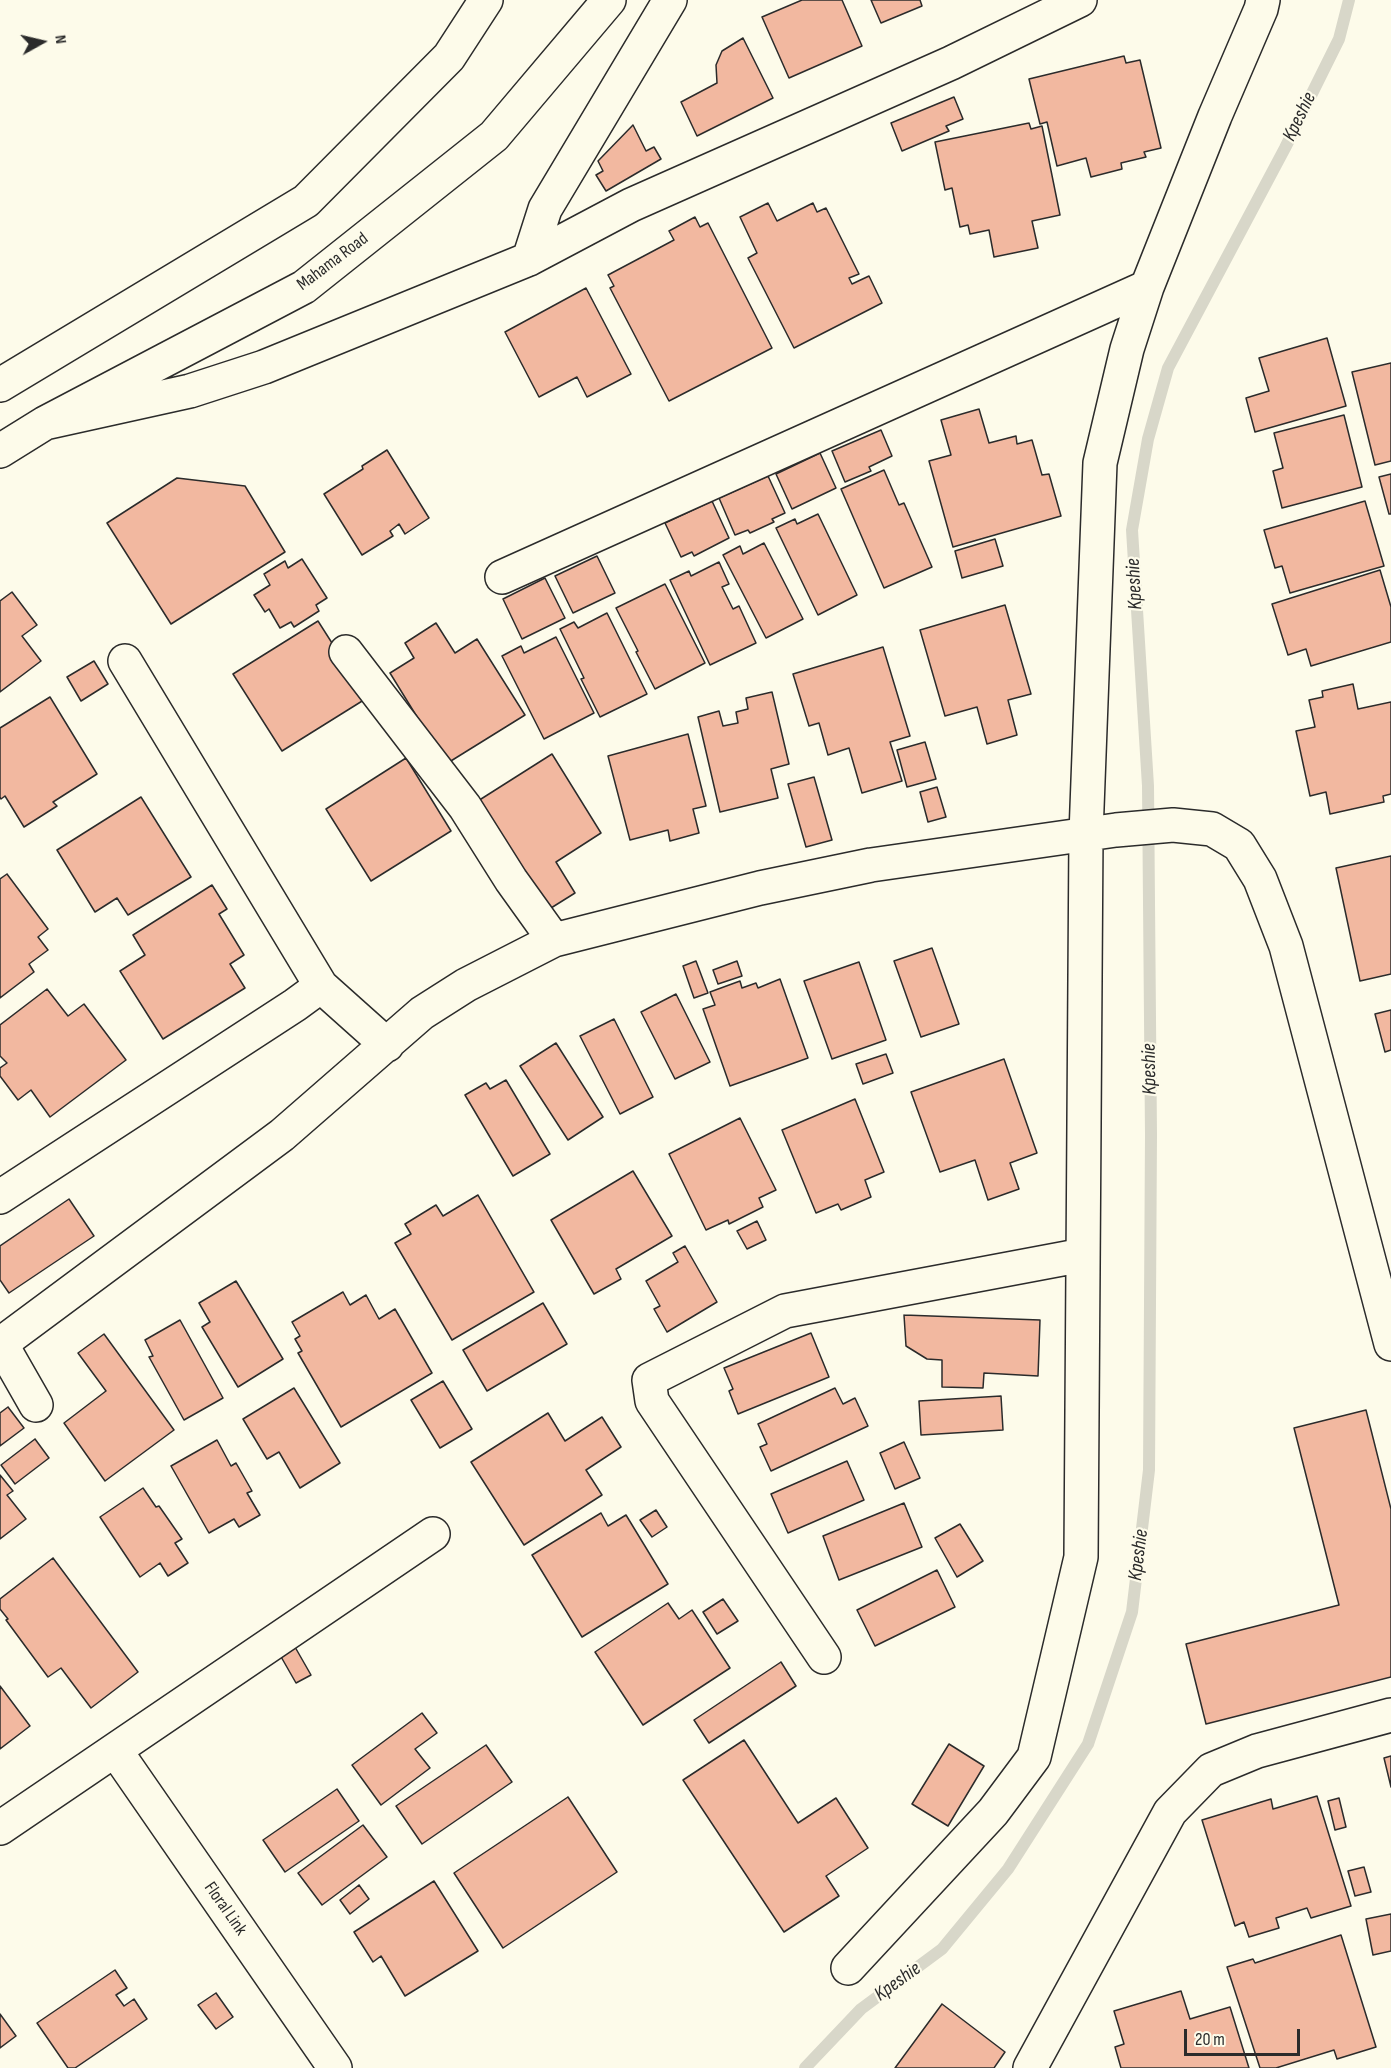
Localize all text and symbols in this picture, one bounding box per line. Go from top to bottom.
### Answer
north arrow [12,12,72,72]
text: N [50,34,70,45]
water label: Kpeshie [1278,89,1322,145]
street label: Mahama Road [293,228,373,296]
water label: Kpeshie [1122,558,1148,610]
water label: Kpeshie [1138,1043,1162,1095]
water label: Kpeshie [1124,1528,1154,1582]
street label: Floral Link [199,1878,251,1940]
water label: Kpeshie [870,1957,926,2007]
scale bar [1187,2017,1302,2055]
text: 20 m [1195,2029,1225,2050]

